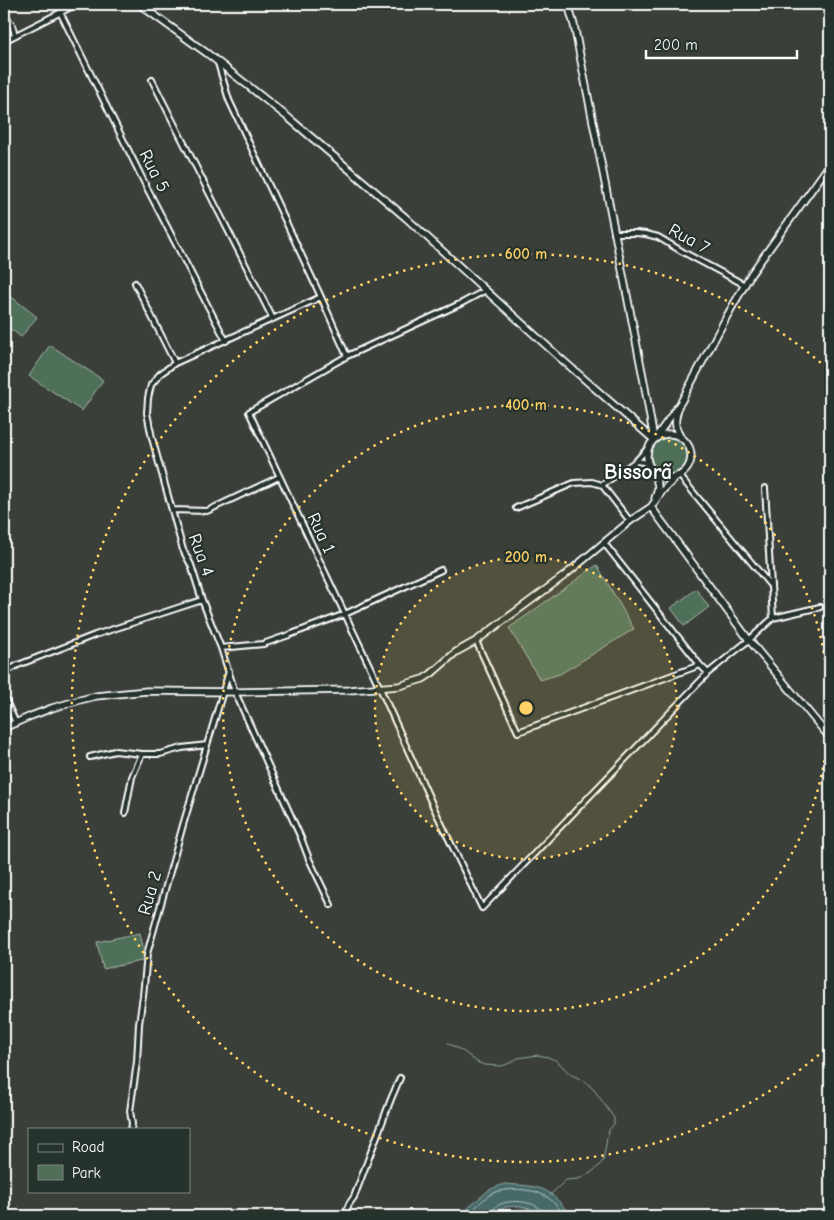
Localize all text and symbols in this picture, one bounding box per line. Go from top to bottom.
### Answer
scale bar [646,28,798,60]
text: 200 m [654,36,698,54]
street label: Rua 5 [134,146,174,196]
street label: Rua 7 [665,219,714,259]
text: 600 m [505,245,547,263]
text: 400 m [505,396,547,414]
district label: Bissorã [604,459,672,485]
street label: Rua 1 [303,509,339,557]
street label: Rua 4 [184,531,218,579]
text: 200 m [505,548,547,566]
centre of rings [517,699,535,717]
street label: Rua 2 [134,869,166,917]
legend [28,1128,190,1192]
text: Road [72,1138,104,1156]
text: Park [72,1164,101,1182]

